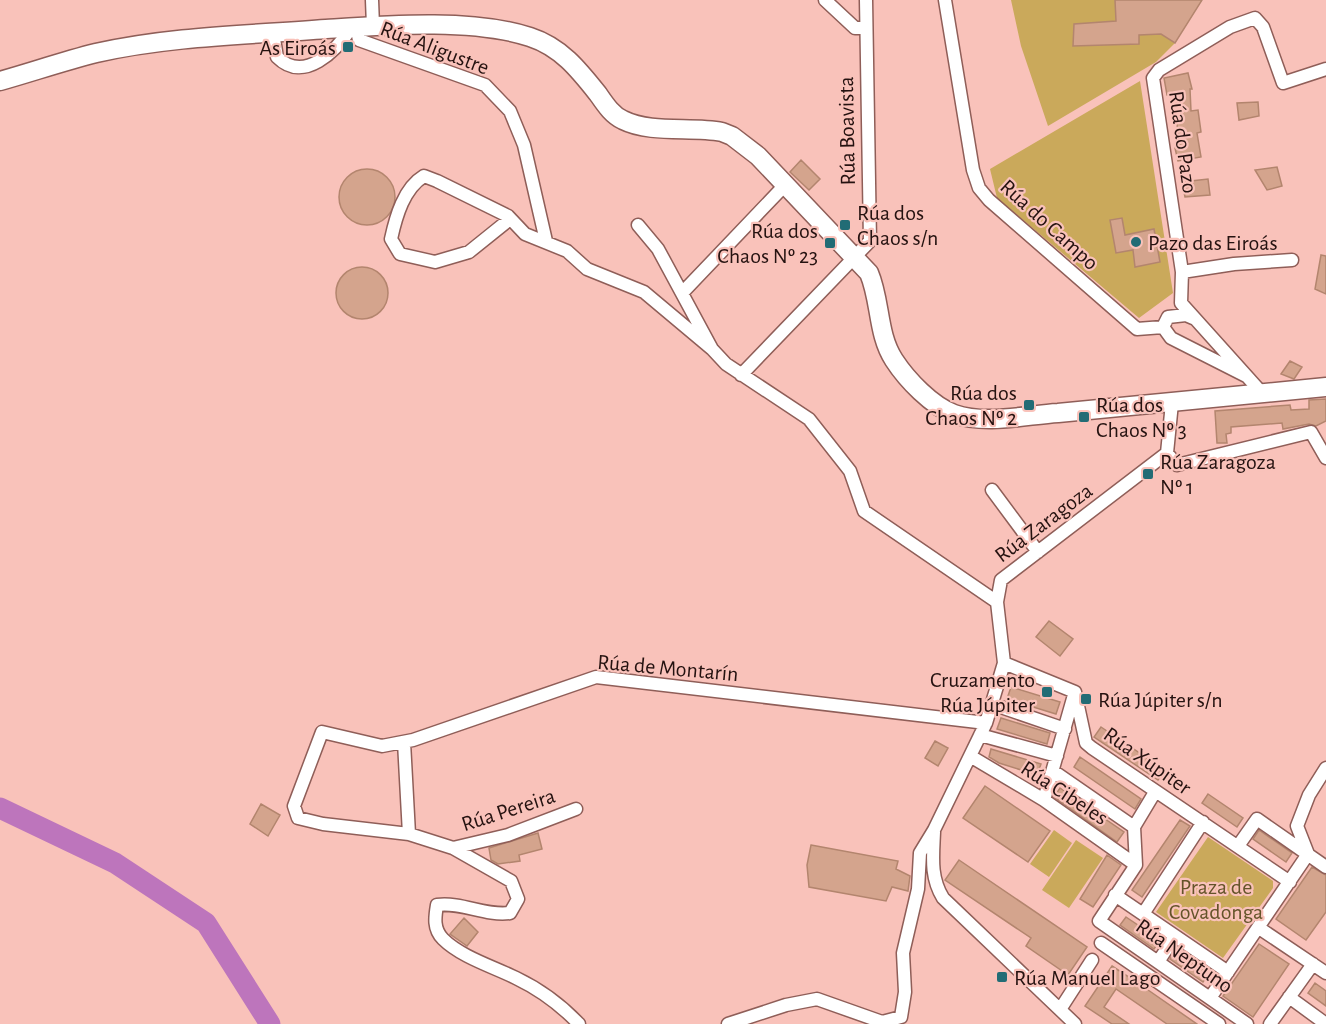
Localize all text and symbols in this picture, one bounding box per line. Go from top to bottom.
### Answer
street label: Rúa Aligustre [377,17,492,79]
place label: As Eiroás [259,37,336,59]
marker: As Eiroás [341,40,355,54]
street label: Rúa Boavista [835,76,859,186]
street label: Rúa do Pazo [1165,90,1201,195]
street label: Rúa do Campo [996,175,1103,274]
place label: Rúa dos Chaos s/n [857,202,938,249]
marker: Rúa dos Chaos s/n [838,218,852,232]
place label: Rúa dos Chaos Nº 23 [717,220,818,267]
place label: Pazo das Eiroás [1148,232,1278,254]
marker: Pazo das Eiroás [1129,235,1143,249]
marker: Rúa dos Chaos Nº 23 [823,236,837,250]
place label: Rúa dos Chaos Nº 2 [925,382,1017,429]
place label: Rúa dos Chaos Nº 3 [1096,394,1187,441]
marker: Rúa dos Chaos Nº 2 [1022,398,1036,412]
marker: Rúa dos Chaos Nº 3 [1077,410,1091,424]
place label: Rúa Zaragoza Nº 1 [1160,451,1276,498]
marker: Rúa Zaragoza Nº 1 [1141,467,1155,481]
street label: Rúa Zaragoza [991,479,1096,566]
street label: Rúa de Montarín [596,651,739,685]
place label: Cruzamento Rúa Júpiter [930,669,1035,716]
marker: Cruzamento Rúa Júpiter [1040,685,1054,699]
place label: Rúa Júpiter s/n [1098,689,1223,711]
marker: Rúa Júpiter s/n [1079,692,1093,706]
street label: Rúa Xúpiter [1100,723,1195,799]
street label: Rúa Cibeles [1017,757,1112,829]
street label: Rúa Pereira [459,784,558,835]
park label: Praza de Covadonga [1169,876,1263,923]
street label: Rúa Neptuno [1132,914,1237,997]
place label: Rúa Manuel Lago [1014,967,1160,989]
marker: Rúa Manuel Lago [995,970,1009,984]

